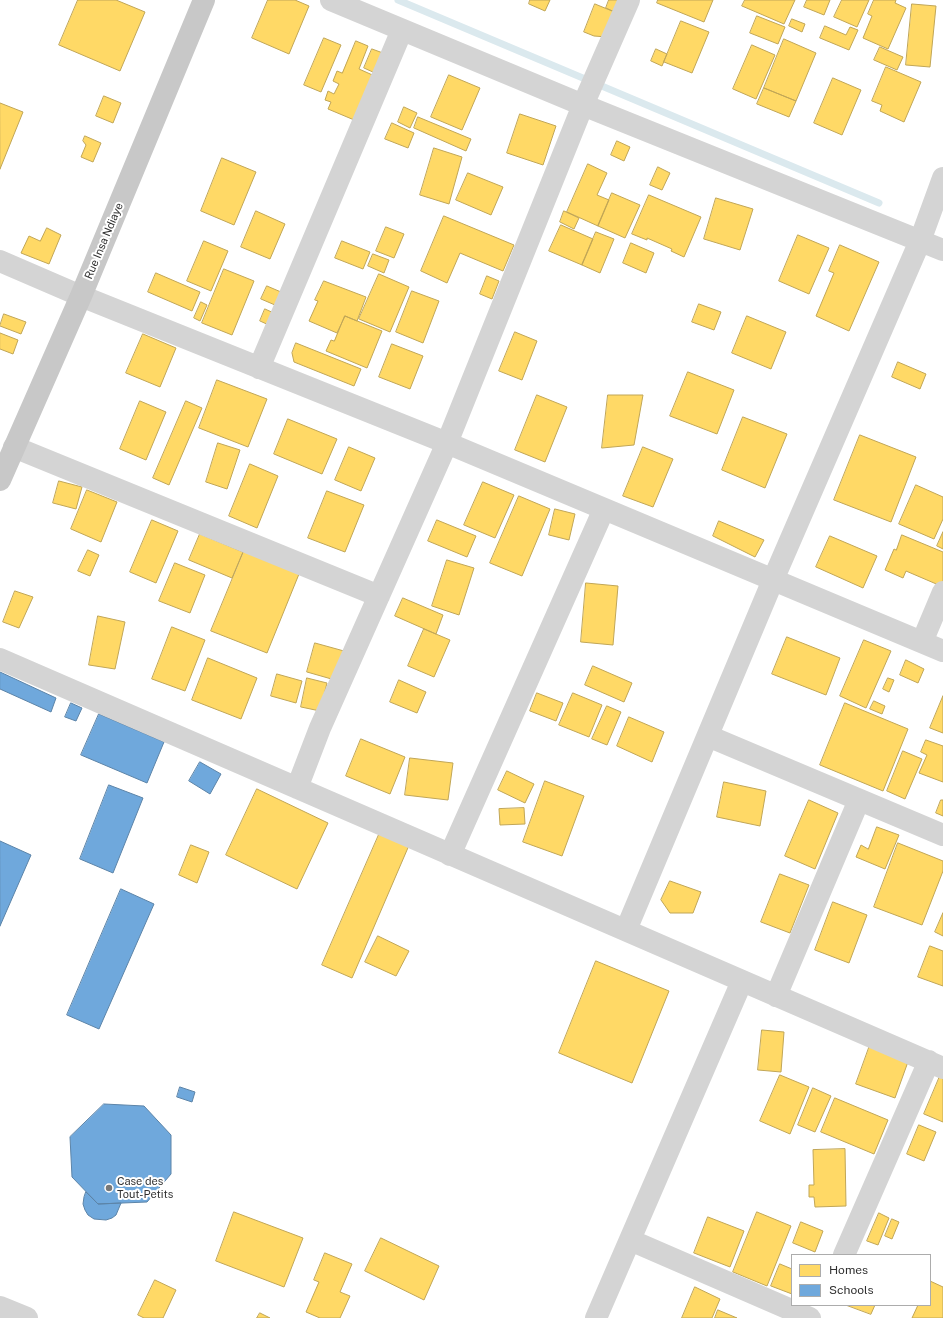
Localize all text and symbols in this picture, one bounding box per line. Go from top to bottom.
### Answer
street label: Rue Insa Ndiaye [82,201,126,281]
place label: Case des Tout-Petits [117,1175,173,1201]
marker: Case des Tout-Petits [104,1183,114,1193]
legend [791,1254,931,1306]
text: Homes [829,1263,868,1277]
text: Schools [829,1283,874,1297]

